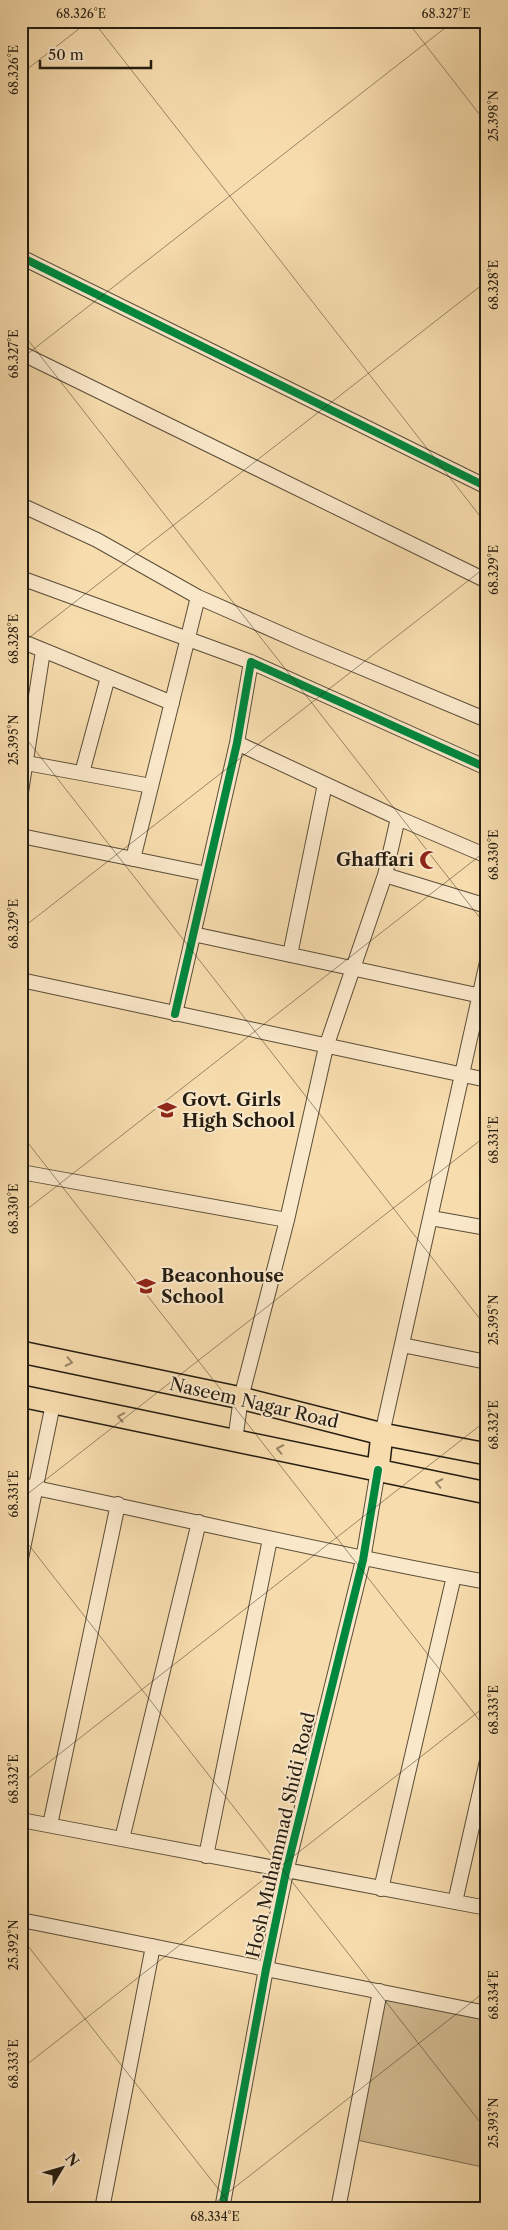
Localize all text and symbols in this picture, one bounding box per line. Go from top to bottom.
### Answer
text: 68.326°E [56,6,106,21]
text: 68.327°E [422,6,470,21]
scale bar [40,38,151,70]
text: 68.326°E [6,45,21,95]
text: 50 m [48,45,84,64]
text: 25.398°N [486,90,501,142]
text: 68.328°E [486,260,501,310]
text: 68.327°E [6,330,21,378]
text: 68.329°E [486,545,501,595]
text: 68.328°E [6,614,21,664]
text: 25.395°N [6,715,21,765]
text: 68.330°E [486,830,501,880]
place label: Ghaffari [336,849,415,871]
mosque icon: Ghaffari [418,849,440,871]
text: 68.329°E [6,899,21,949]
place label: Govt. Girls High School [182,1089,295,1132]
school or university icon: Govt. Girls High School [156,1099,178,1121]
text: 68.331°E [486,1116,501,1164]
text: 68.330°E [6,1184,21,1234]
place label: Beaconhouse School [161,1265,284,1308]
school or university icon: Beaconhouse School [135,1275,157,1297]
text: 25.395°N [486,1295,501,1345]
one-way arrow [65,1356,73,1366]
street label: Naseem Nagar Road [167,1373,341,1433]
text: 68.332°E [486,1400,501,1450]
one-way arrow [116,1413,125,1423]
one-way arrow [276,1445,284,1455]
text: 68.331°E [6,1470,21,1518]
one-way arrow [435,1478,443,1488]
text: 68.333°E [486,1685,501,1735]
street label: Hosh Muhammad Shidi Road [242,1710,320,1960]
text: 68.332°E [6,1754,21,1804]
text: 25.392°N [6,1919,21,1971]
text: 68.334°E [486,1970,501,2020]
text: 68.333°E [6,2039,21,2089]
text: 25.393°N [486,2098,501,2148]
north arrow [38,2142,88,2192]
text: N [61,2150,83,2170]
text: 68.334°E [190,2209,240,2224]

